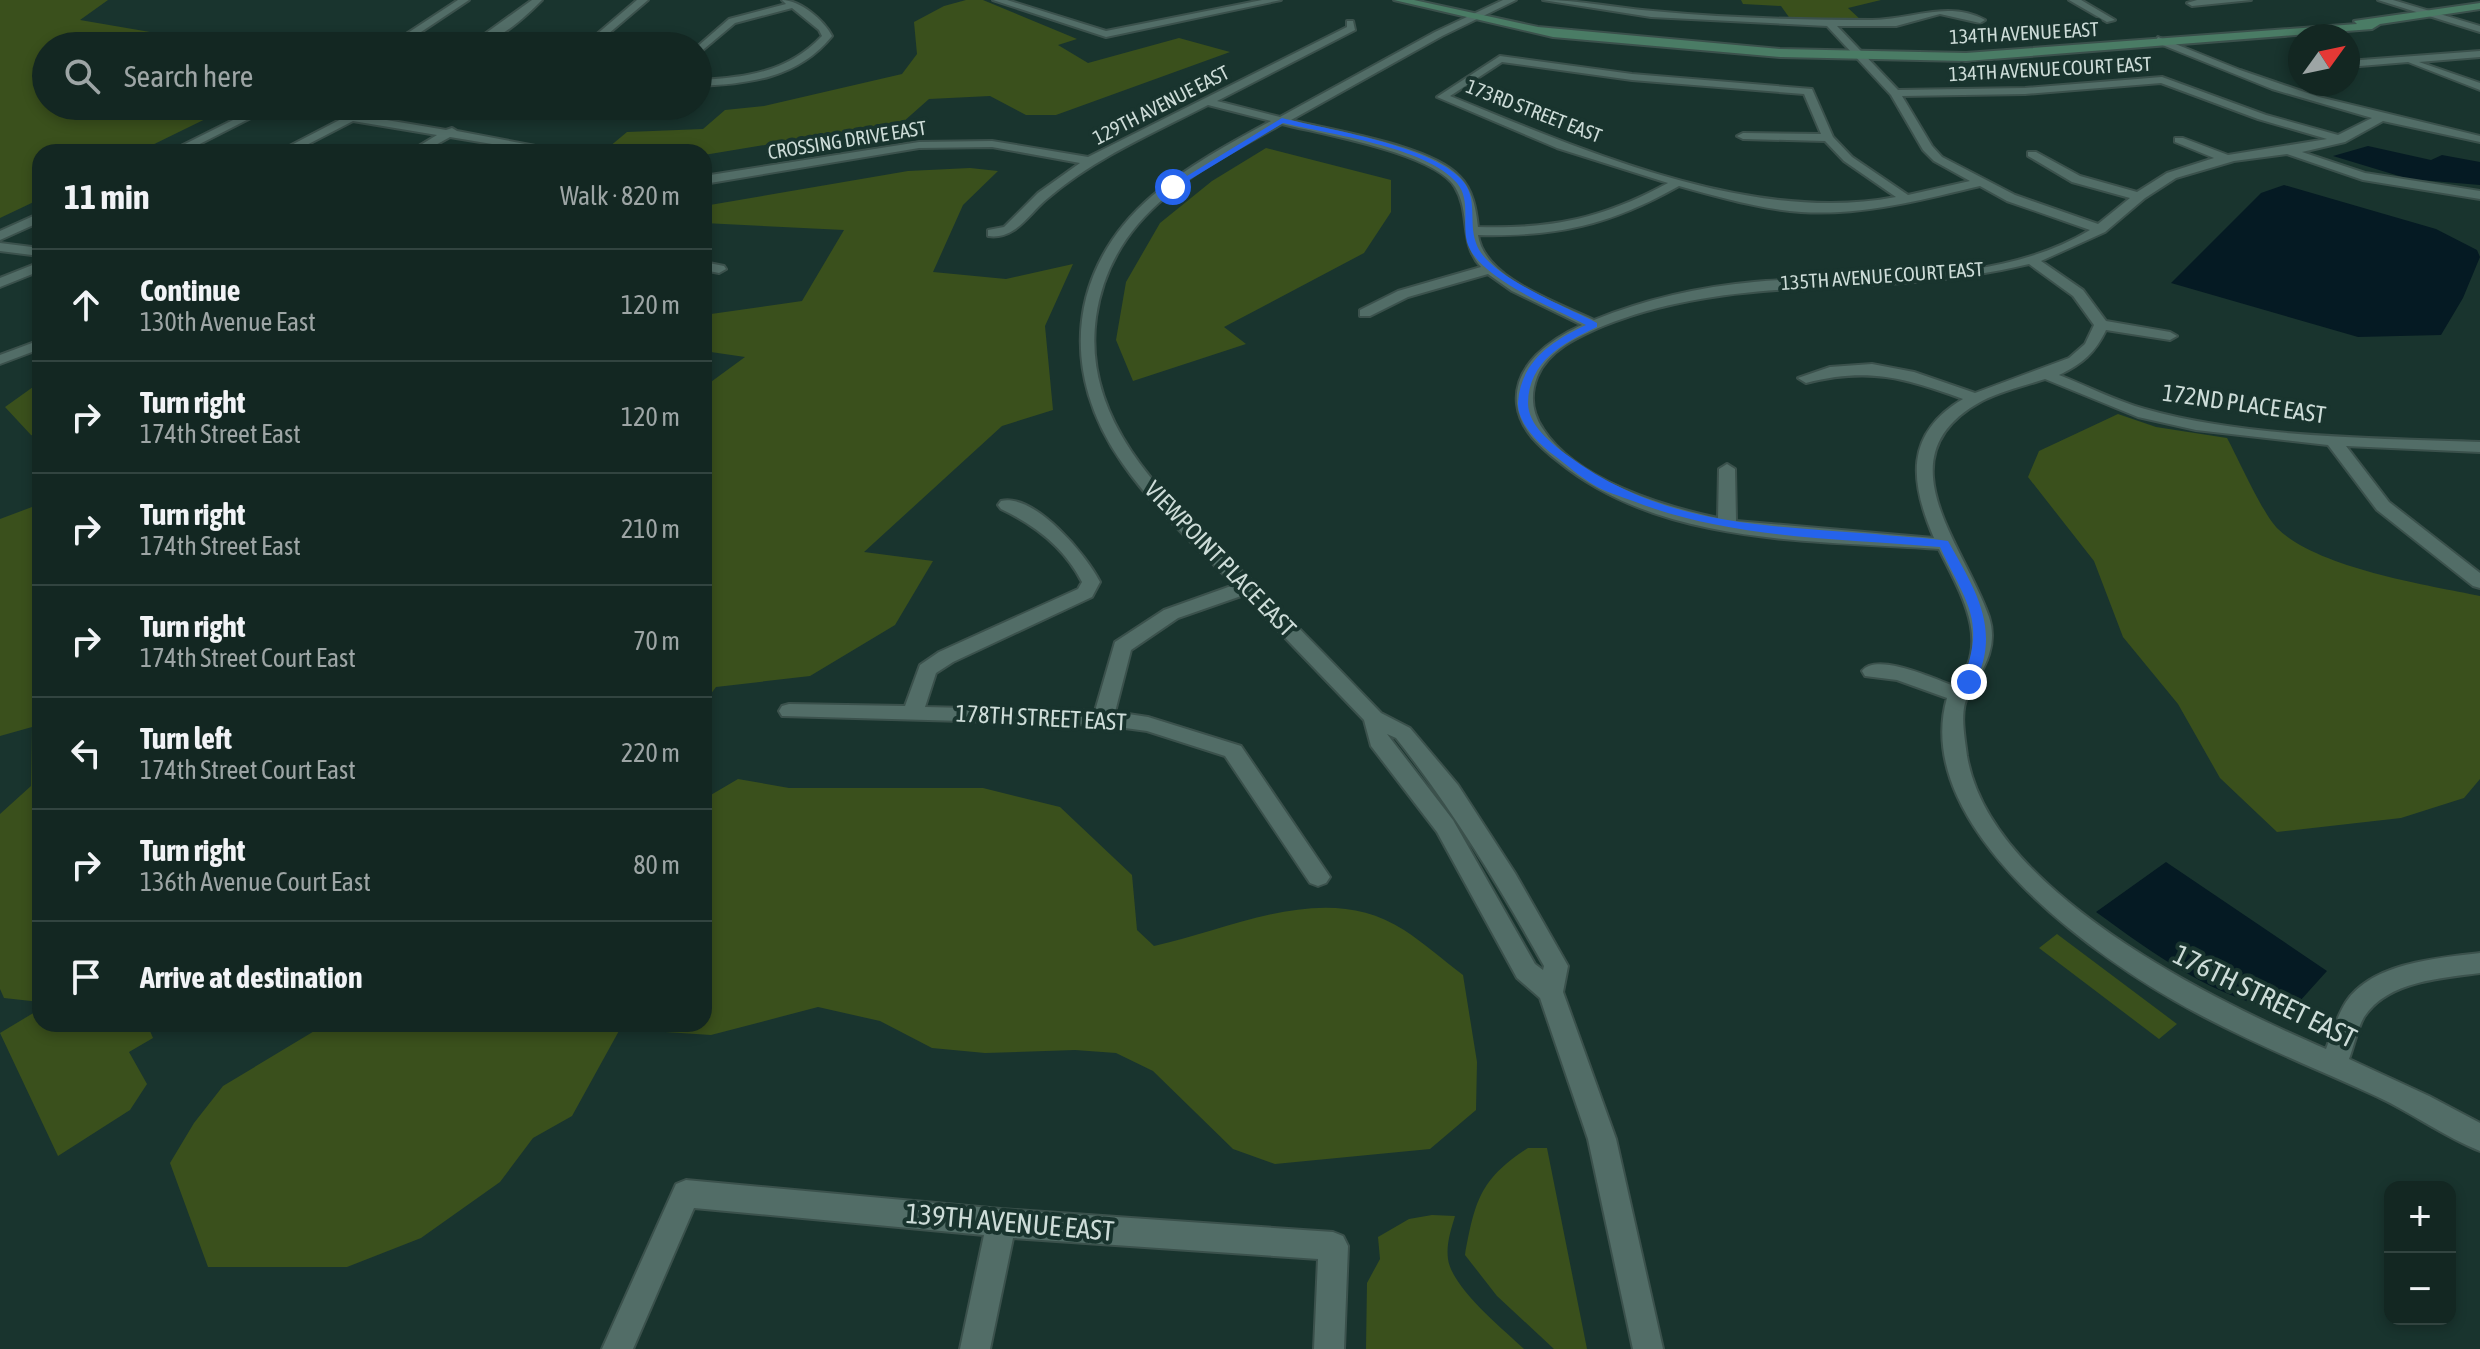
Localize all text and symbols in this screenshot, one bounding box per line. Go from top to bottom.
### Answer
street label: 134TH AVENUE EAST [1949,17,2099,48]
north arrow [2288,24,2360,96]
search box [32,32,712,120]
street label: 134TH AVENUE COURT EAST [1948,52,2152,85]
icon: search [60,54,104,98]
text: Search here [124,59,253,93]
street label: 129TH AVENUE EAST [1089,60,1233,149]
street label: 173RD STREET EAST [1463,74,1605,147]
street label: CROSSING DRIVE EAST [766,116,928,163]
route start [1155,169,1191,205]
text: 11 min [64,177,149,216]
text: Walk · 820 m [560,181,680,211]
street label: 135TH AVENUE COURT EAST [1780,257,1984,294]
text: Continue [140,273,240,307]
icon: ahead [64,283,108,327]
text: 120 m [621,290,680,320]
text: 130th Avenue East [140,307,316,337]
street label: 172ND PLACE EAST [2161,379,2328,428]
text: Turn right [140,385,246,419]
icon: right [64,395,108,439]
text: 120 m [621,402,680,432]
text: 174th Street East [140,419,301,449]
street label: VIEWPOINT PLACE EAST [1139,476,1302,642]
text: Turn right [140,497,246,531]
icon: right [64,507,108,551]
text: 210 m [621,514,680,544]
text: 174th Street East [140,531,301,561]
text: Turn right [140,609,246,643]
icon: right [64,619,108,663]
text: 70 m [633,626,680,656]
text: 174th Street Court East [140,643,356,673]
route end [1951,664,1987,700]
street label: 178TH STREET EAST [955,700,1128,735]
text: Turn left [140,721,232,755]
icon: left [64,731,108,775]
text: 220 m [621,738,680,768]
text: 174th Street Court East [140,755,356,785]
text: Turn right [140,833,246,867]
icon: right [64,843,108,887]
text: 80 m [633,850,680,880]
text: 136th Avenue Court East [140,867,371,897]
street label: 176TH STREET EAST [2168,938,2362,1054]
icon: arrive [64,955,108,999]
text: Arrive at destination [140,960,362,994]
map controls [2384,1181,2456,1325]
button: + [2384,1181,2456,1253]
street label: 139TH AVENUE EAST [904,1197,1116,1247]
button: − [2384,1253,2456,1325]

